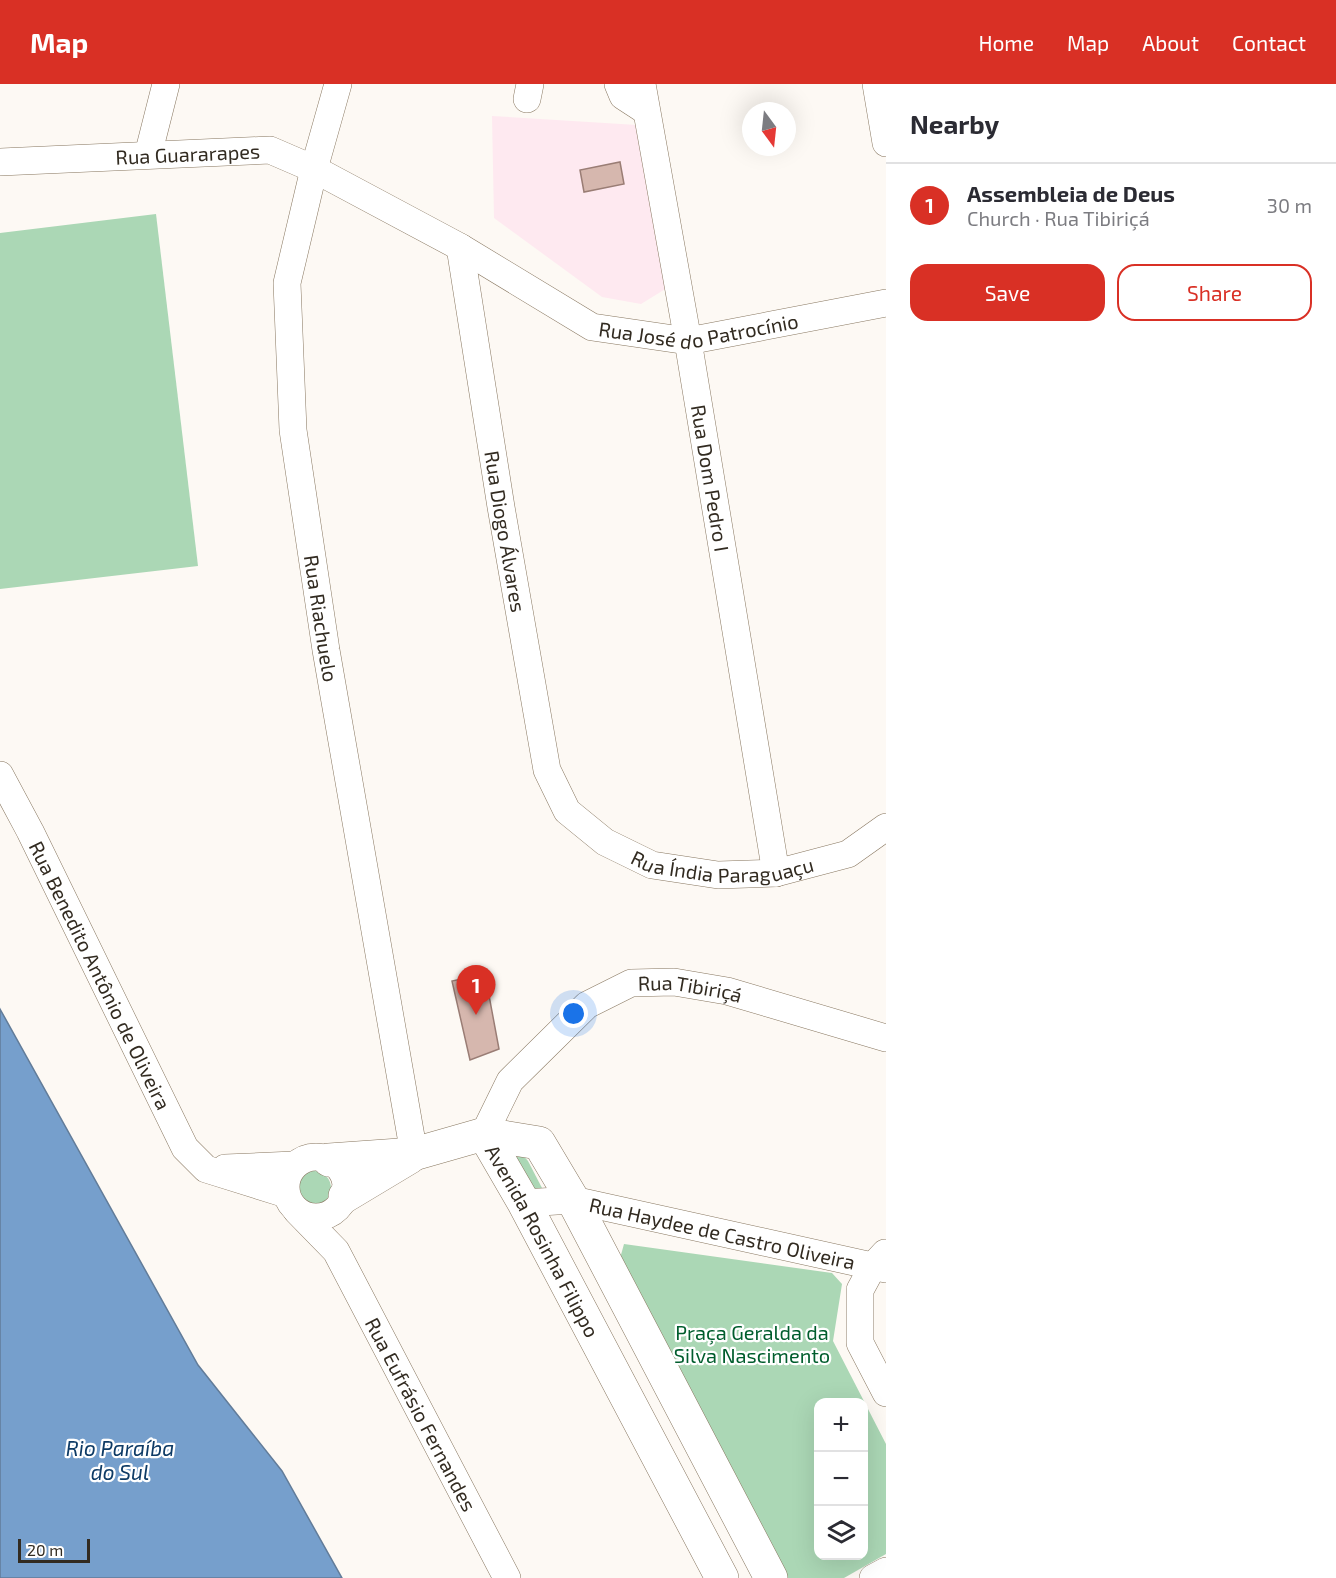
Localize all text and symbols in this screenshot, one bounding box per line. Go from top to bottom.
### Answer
text: Map [30,25,88,59]
text: Home [978,30,1034,55]
text: Map [1067,30,1109,55]
text: About [1142,30,1199,55]
text: Contact [1232,30,1306,55]
north arrow [742,102,796,156]
text: Nearby [910,108,999,139]
street label: Rua Guararapes [115,138,261,169]
text: Assembleia de Deus [967,180,1175,206]
text: 1 [925,193,934,217]
text: 30 m [1267,193,1312,217]
text: Church · Rua Tibiriçá [967,206,1150,230]
button: Save [910,264,1105,321]
button: Share [1117,264,1312,321]
street label: Rua José do Patrocínio [597,308,800,353]
street label: Rua Dom Pedro I [687,403,735,553]
street label: Rua Diogo Álvares [480,449,531,614]
street label: Rua Riachuelo [300,553,343,684]
street label: Rua Benedito Antônio de Oliveira [25,837,176,1113]
street label: Rua Índia Paraguaçu [627,845,816,887]
pin: 1 [456,966,496,1015]
street label: Rua Tibiriçá [638,970,745,1007]
your location [559,999,588,1028]
street label: Avenida Rosinha Filippo [481,1140,605,1341]
street label: Rua Haydee de Castro Oliveira [587,1192,857,1274]
street label: Rua Eufrásio Fernandes [361,1313,482,1515]
park label: Praça Geralda da Silva Nascimento [674,1320,830,1367]
map controls [814,1398,868,1560]
button: + [814,1398,868,1452]
water label: Rio Paraíba do Sul [66,1435,174,1484]
button: − [814,1452,868,1506]
button: layers [814,1506,868,1560]
scale bar [18,1536,90,1564]
text: 20 m [27,1540,63,1559]

